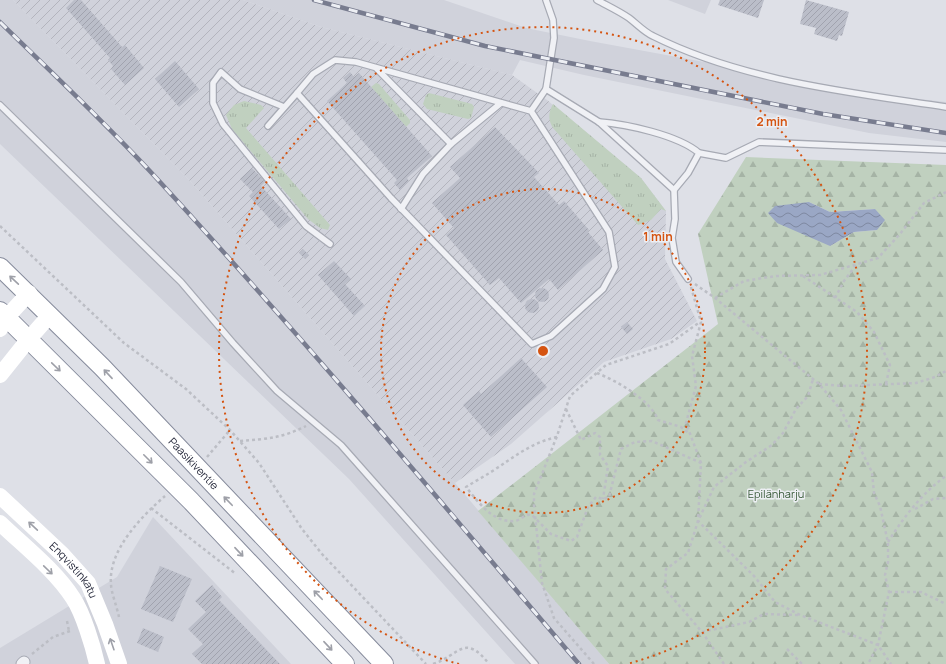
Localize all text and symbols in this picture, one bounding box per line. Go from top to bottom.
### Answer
text: 2 min [756,113,788,130]
text: 1 min [643,228,673,245]
one-way arrow [9,275,19,285]
centre of rings [536,344,550,358]
one-way arrow [51,362,61,372]
one-way arrow [103,369,113,379]
street label: Paasikiventie [166,434,223,493]
one-way arrow [143,454,153,463]
park label: Epilänharju [748,486,804,501]
one-way arrow [224,496,233,506]
one-way arrow [28,522,38,531]
street label: Enqvistinkatu [47,538,101,600]
one-way arrow [234,546,243,556]
one-way arrow [43,565,53,575]
one-way arrow [313,590,323,600]
one-way arrow [108,637,115,650]
one-way arrow [323,641,333,651]

